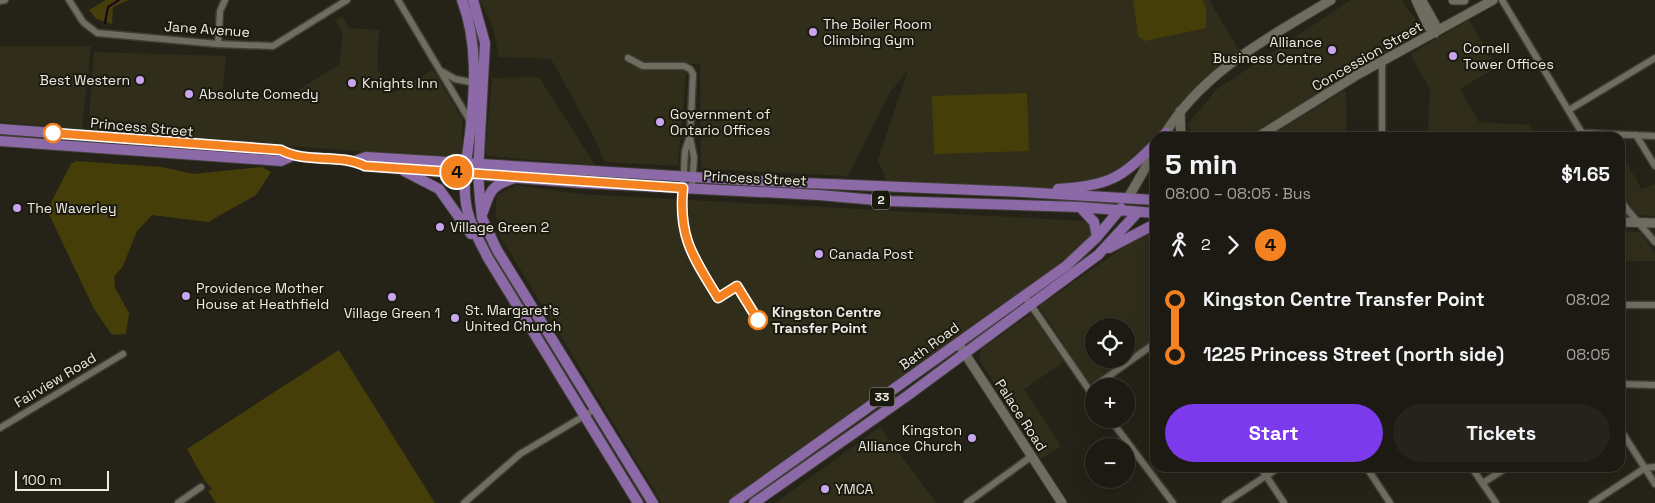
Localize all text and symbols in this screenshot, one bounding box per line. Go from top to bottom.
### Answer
place label: The Boiler Room Climbing Gym [823,15,932,49]
street label: Jane Avenue [164,17,250,41]
street label: Concession Street [1309,17,1425,95]
marker: The Boiler Room Climbing Gym [807,26,819,38]
place label: Alliance Business Centre [1213,33,1322,67]
place label: Cornell Tower Offices [1463,39,1554,73]
marker: Alliance Business Centre [1326,44,1338,56]
marker: Cornell Tower Offices [1447,50,1459,62]
place label: Best Western [39,71,130,89]
marker: Best Western [134,74,146,86]
place label: Knights Inn [362,74,438,92]
marker: Knights Inn [346,77,358,89]
place label: Absolute Comedy [199,85,319,103]
marker: Absolute Comedy [183,88,195,100]
place label: Government of Ontario Offices [670,105,770,139]
street label: Princess Street [90,114,194,140]
marker: Government of Ontario Offices [654,116,666,128]
unlabelled marker [43,123,63,143]
text: 5 min [1165,146,1238,182]
line badge: 4 [441,156,473,188]
text: 4 [451,160,463,183]
text: $1.65 [1561,162,1610,187]
street label: Princess Street [703,166,807,190]
text: 08:00 – 08:05 · Bus [1165,183,1311,204]
road number: 2 [872,190,890,210]
place label: The Waverley [27,199,117,217]
marker: The Waverley [11,202,23,214]
place label: Village Green 2 [450,218,549,236]
marker: Village Green 2 [434,221,446,233]
icon: walk [1165,231,1193,259]
icon: forward [1219,231,1247,259]
text: 4 [1265,233,1276,256]
text: 2 [1201,234,1211,255]
place label: Canada Post [829,245,914,263]
marker: Canada Post [813,248,825,260]
place label: Providence Mother House at Heathfield [196,279,329,313]
text: Kingston Centre Transfer Point [1203,287,1485,312]
text: 08:02 [1566,289,1610,310]
marker: Providence Mother House at Heathfield [180,290,192,302]
marker: Village Green 1 [386,291,398,303]
place label: St. Margaret's United Church [465,301,561,335]
place label: Kingston Centre Transfer Point [772,303,881,337]
place label: Village Green 1 [344,304,440,322]
marker: Kingston Centre Transfer Point [748,310,768,330]
marker: St. Margaret's United Church [449,312,461,324]
street label: Bath Road [895,318,963,374]
map controls [1085,318,1135,488]
button: locate [1085,318,1135,368]
text: 1225 Princess Street (north side) [1203,342,1504,367]
text: 08:05 [1566,344,1610,365]
street label: Fairview Road [11,348,99,412]
street label: Palace Road [991,376,1051,454]
button: + [1085,378,1135,428]
road number: 33 [870,388,894,407]
button: Start [1165,404,1383,462]
button: Tickets [1393,404,1610,462]
place label: Kingston Alliance Church [858,421,962,455]
marker: Kingston Alliance Church [966,432,978,444]
button: − [1085,438,1135,488]
scale bar [15,468,109,491]
text: 100 m [22,471,61,489]
place label: YMCA [835,480,874,498]
marker: YMCA [819,483,831,495]

